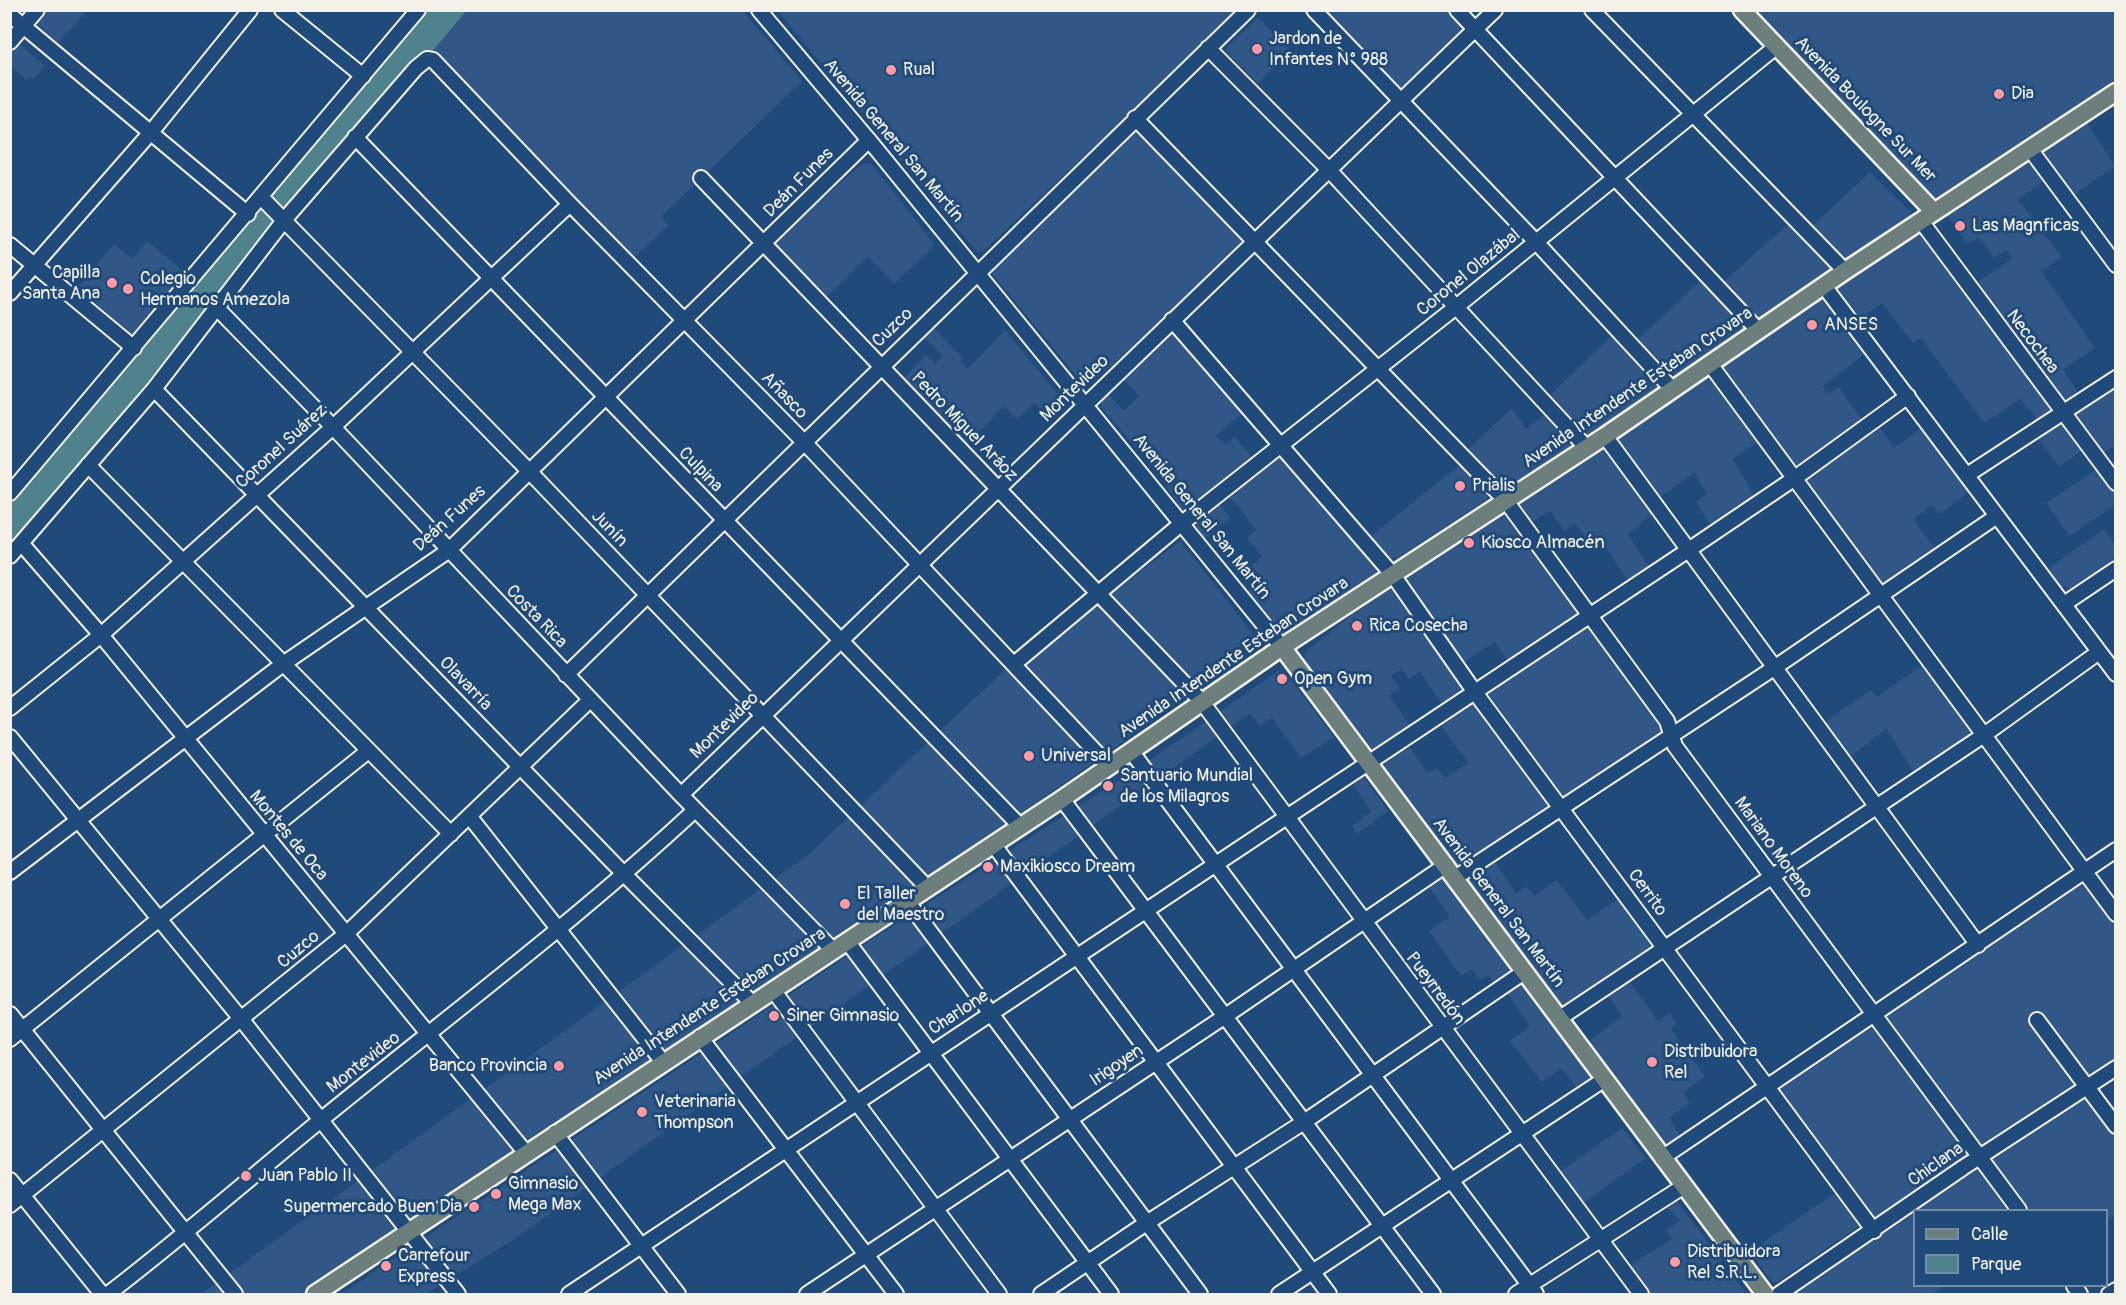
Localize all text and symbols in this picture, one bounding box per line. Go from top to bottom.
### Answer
place label: Jardon de Infantes N° 988 [1269,28,1388,70]
street label: Avenida Boulogne Sur Mer [1790,32,1940,188]
marker: Jardon de Infantes N° 988 [1250,42,1264,56]
street label: Avenida General San Martín [818,55,968,227]
place label: Rual [903,59,935,81]
marker: Rual [884,63,898,77]
place label: Dia [2011,83,2034,105]
marker: Dia [1992,87,2006,101]
street label: Deán Funes [760,144,838,222]
place label: Las Magnficas [1972,215,2079,237]
marker: Las Magnficas [1953,219,1967,233]
street label: Coronel Olazábal [1413,225,1525,321]
place label: Capilla Santa Ana [22,262,100,304]
place label: Colegio Hermanos Amezola [140,268,290,310]
marker: Capilla Santa Ana [105,276,119,290]
marker: Colegio Hermanos Amezola [121,282,135,296]
street label: Cuzco [868,303,918,353]
street label: Avenida Intendente Esteban Crovara [1519,303,1757,473]
street label: Necochea [2001,306,2063,378]
place label: ANSES [1824,314,1878,336]
marker: ANSES [1805,318,1819,332]
street label: Montevideo [1036,351,1114,427]
street label: Añasco [756,368,812,424]
street label: Pedro Miguel Aráoz [906,368,1022,486]
street label: Coronel Suárez [232,400,332,494]
street label: Avenida General San Martín [1128,430,1274,604]
street label: Culpina [673,443,727,497]
place label: Prialis [1472,475,1515,497]
marker: Prialis [1453,479,1467,493]
street label: Deán Funes [409,481,491,557]
street label: Junín [586,506,632,552]
place label: Kiosco Almacén [1481,532,1605,554]
marker: Kiosco Almacén [1462,536,1476,550]
street label: Avenida Intendente Esteban Crovara [1115,573,1353,743]
street label: Costa Rica [501,581,571,653]
place label: Rica Cosecha [1369,615,1468,637]
marker: Rica Cosecha [1350,619,1364,633]
street label: Olavarría [434,652,496,716]
place label: Open Gym [1294,668,1372,690]
marker: Open Gym [1275,672,1289,686]
street label: Montevideo [686,688,764,764]
place label: Universal [1041,745,1111,767]
marker: Universal [1022,749,1036,763]
place label: Santuario Mundial de los Milagros [1120,765,1253,808]
marker: Santuario Mundial de los Milagros [1101,779,1115,793]
street label: Montes de Oca [244,786,332,886]
street label: Mariano Moreno [1729,793,1817,903]
street label: Avenida General San Martín [1427,814,1569,992]
place label: Maxikiosco Dream [1000,856,1135,878]
marker: Maxikiosco Dream [981,860,995,874]
street label: Cerrito [1623,865,1671,921]
place label: El Taller del Maestro [857,883,944,926]
marker: El Taller del Maestro [838,897,852,911]
street label: Avenida Intendente Esteban Crovara [590,924,830,1090]
street label: Cuzco [274,926,324,974]
street label: Pueyrredón [1401,948,1469,1030]
street label: Charlone [925,986,993,1040]
place label: Siner Gimnasio [786,1005,899,1027]
marker: Siner Gimnasio [767,1009,781,1023]
street label: Montevideo [323,1028,405,1098]
street label: Irigoyen [1086,1040,1148,1092]
place label: Distribuidora Rel [1664,1041,1757,1084]
place label: Banco Provincia [429,1055,547,1077]
marker: Distribuidora Rel [1645,1055,1659,1069]
marker: Banco Provincia [552,1059,566,1073]
place label: Veterinaria Thompson [654,1091,736,1134]
marker: Veterinaria Thompson [635,1105,649,1119]
street label: Chiclana [1904,1138,1968,1192]
place label: Juan Pablo II [258,1165,352,1187]
marker: Juan Pablo II [239,1169,253,1183]
place label: Gimnasio Mega Max [508,1173,581,1216]
marker: Gimnasio Mega Max [489,1187,503,1201]
place label: Supermercado Buen Dia [283,1196,462,1218]
marker: Supermercado Buen Dia [467,1200,481,1214]
legend [1913,1209,2108,1287]
text: Calle [1971,1223,2008,1246]
place label: Distribuidora Rel S.R.L. [1687,1241,1780,1284]
place label: Carrefour Express [398,1245,470,1288]
text: Parque [1971,1253,2021,1276]
marker: Distribuidora Rel S.R.L. [1668,1255,1682,1269]
marker: Carrefour Express [379,1259,393,1273]

